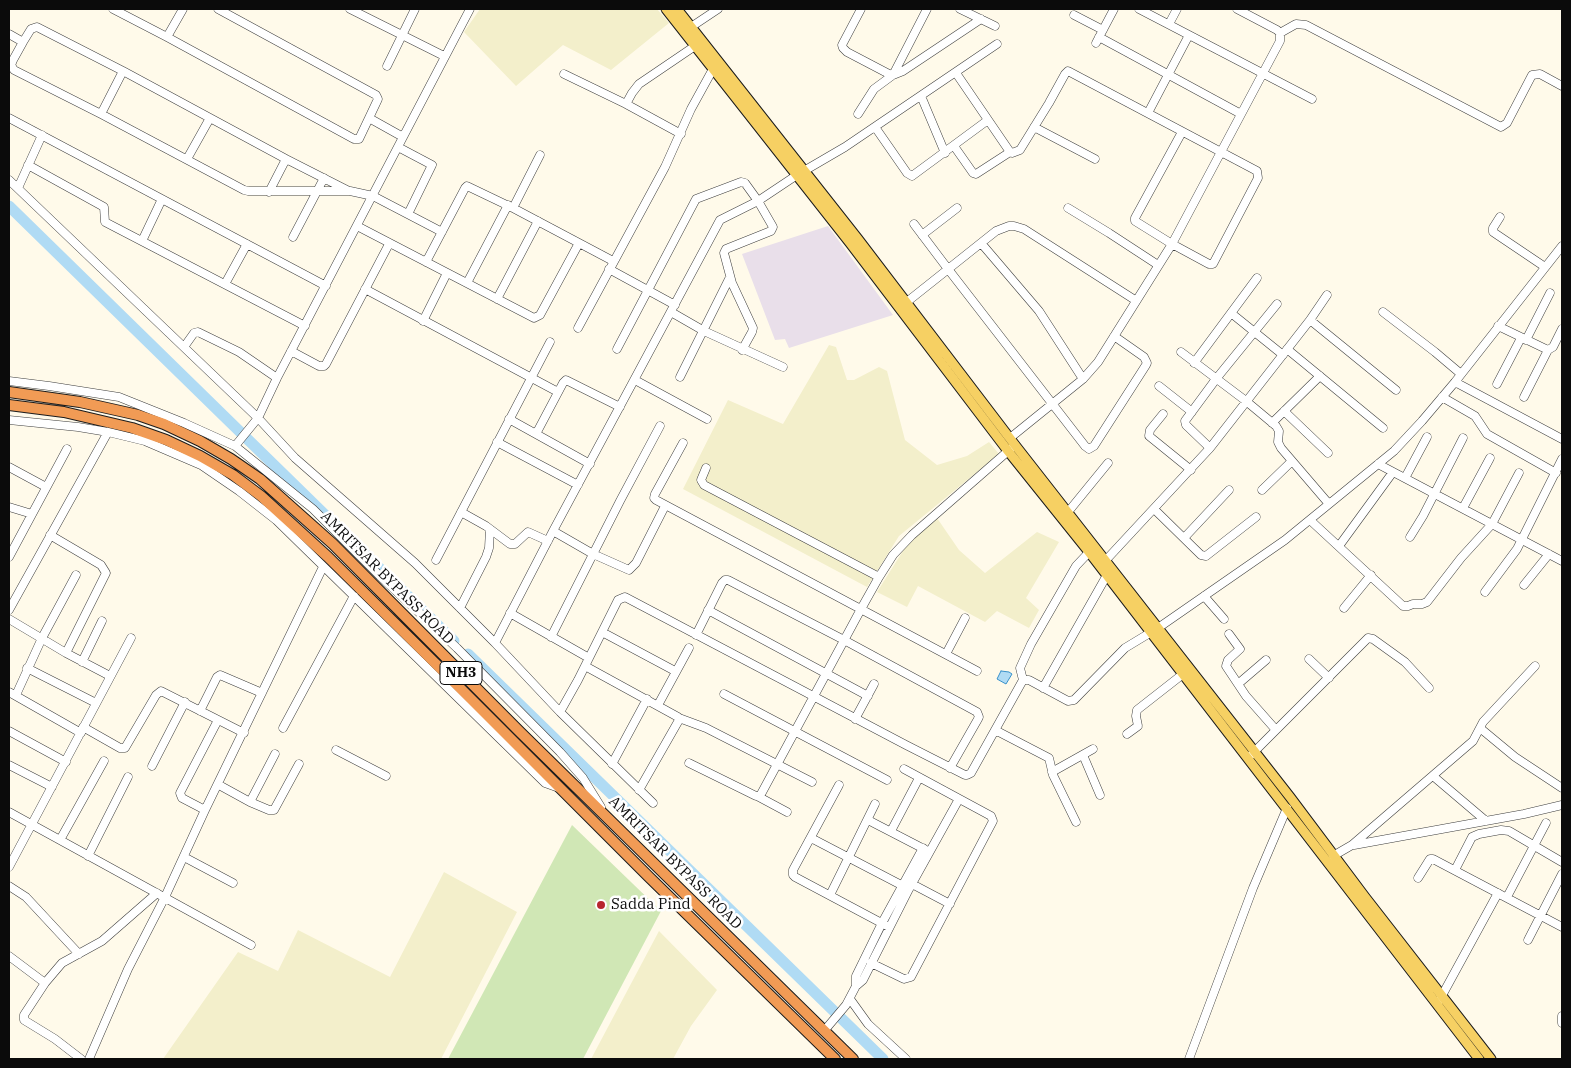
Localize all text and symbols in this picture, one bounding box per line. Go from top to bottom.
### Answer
street label: AMRITSAR BYPASS ROAD [317,508,457,648]
road number: NH3 [440,661,482,684]
street label: AMRITSAR BYPASS ROAD [605,793,745,933]
place label: Sadda Pind [611,896,691,914]
marker: Sadda Pind [595,899,607,911]

